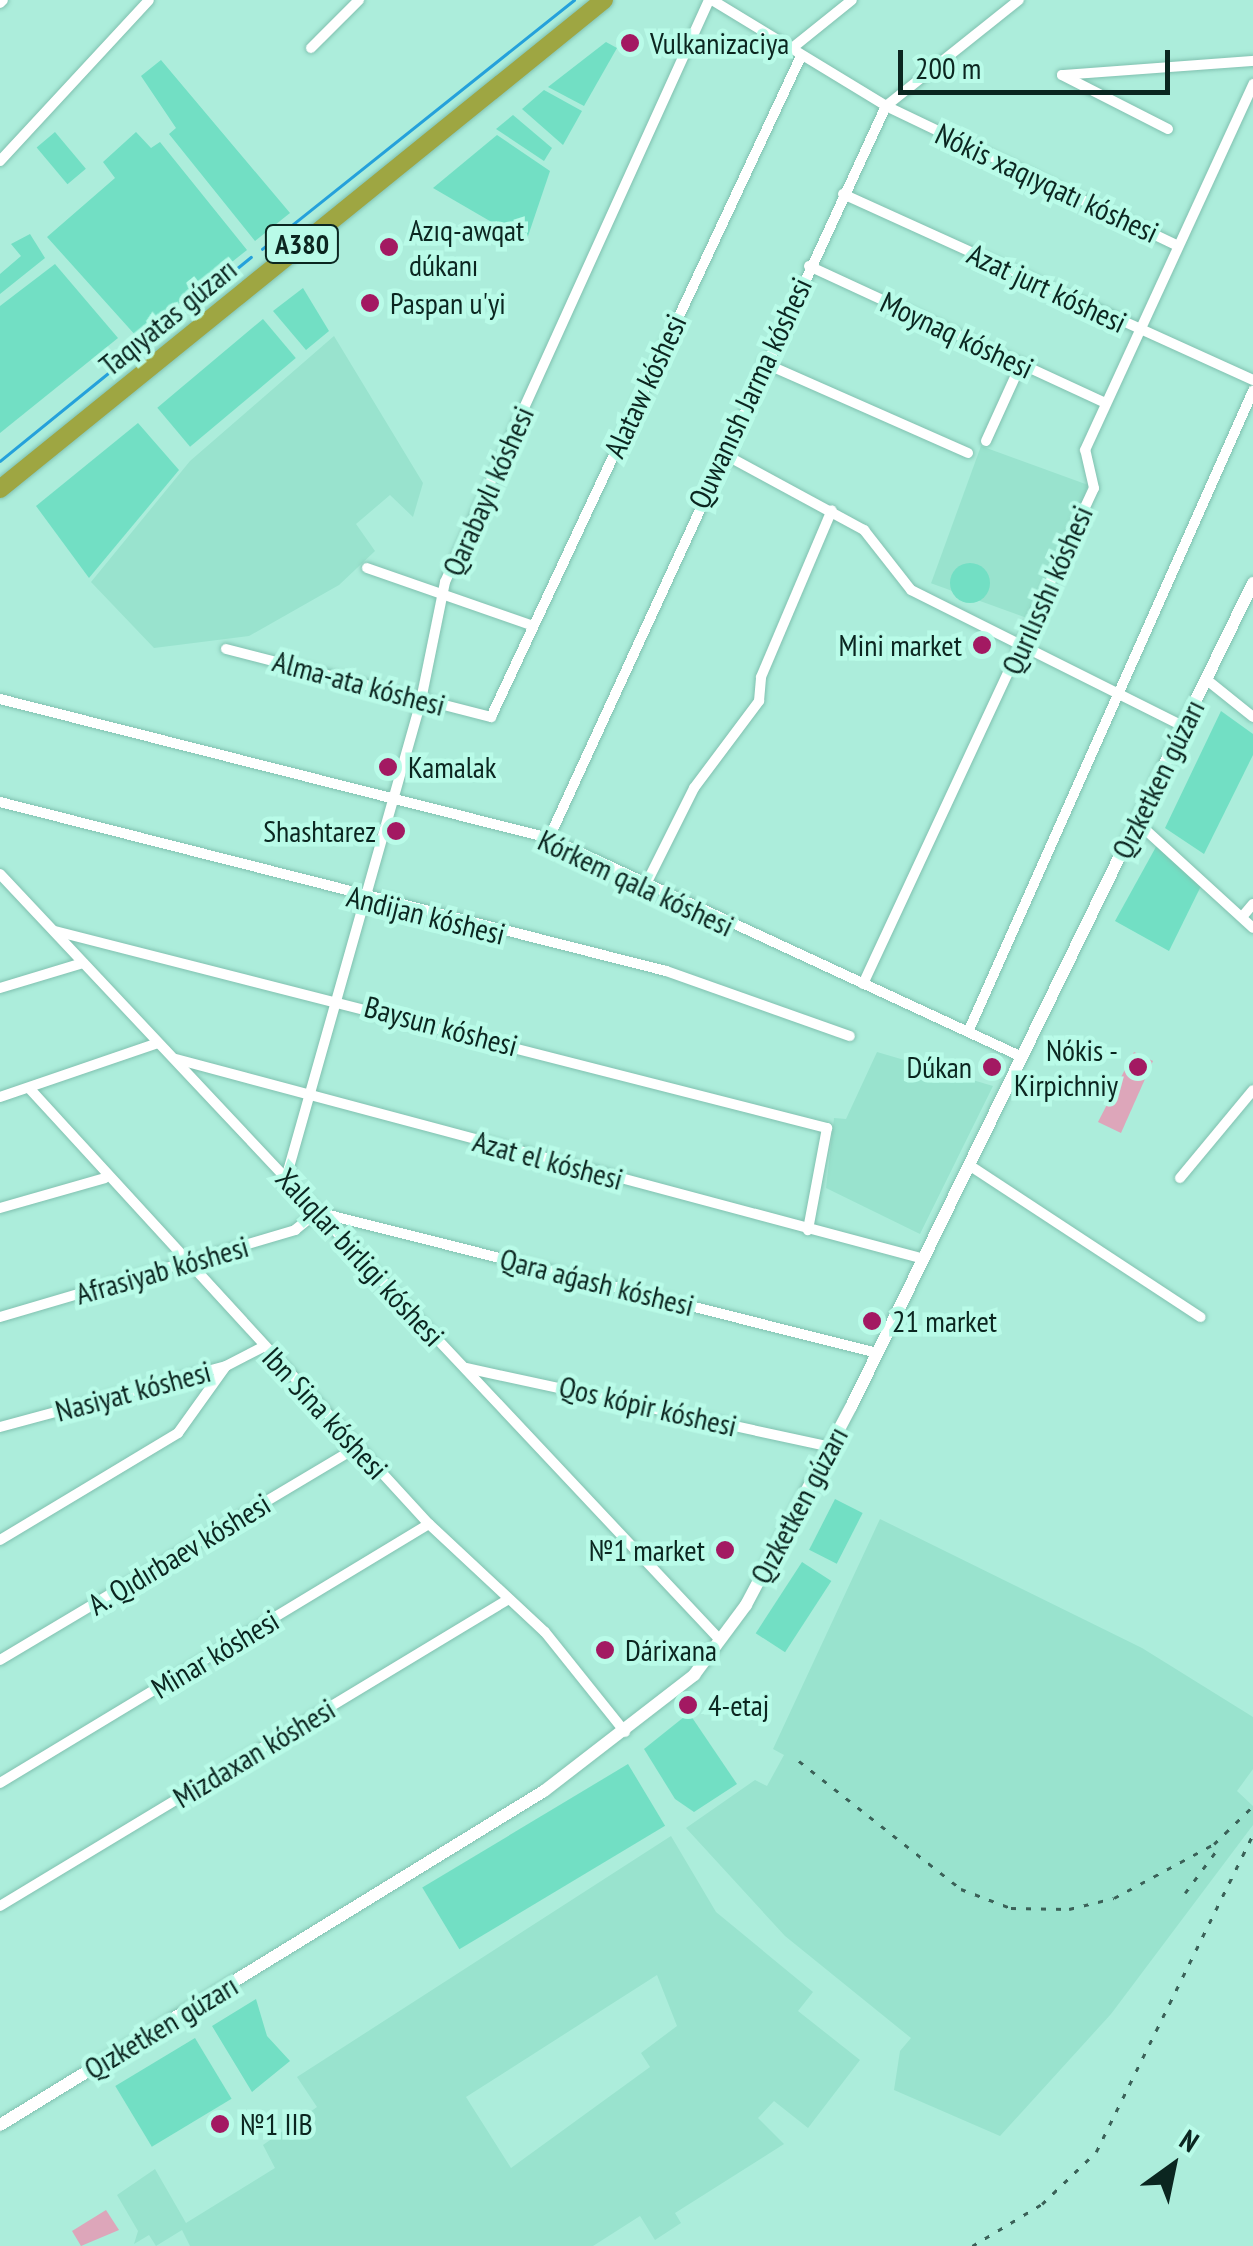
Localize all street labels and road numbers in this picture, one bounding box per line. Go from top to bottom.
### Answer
street label: Nókis xaqıyqatı kóshesi [930,116,1164,250]
road number: A380 [264,221,340,267]
street label: Azat jurt kóshesi [962,236,1132,340]
street label: Taqıyatas gúzarı [92,251,244,383]
street label: Quwanısh Jarma kóshesi [681,272,819,514]
street label: Moynaq kóshesi [875,284,1039,386]
street label: Alataw kóshesi [596,309,694,463]
street label: Qarabaylı kóshesi [435,401,541,581]
street label: Qurılısshı kóshesi [994,500,1100,680]
street label: Alma-ata kóshesi [269,643,449,723]
street label: Qızketken gúzarı [1104,694,1212,864]
street label: Kórkem qala kóshesi [533,822,739,944]
street label: Andijan kóshesi [343,878,509,952]
street label: Baysun kóshesi [361,988,521,1064]
street label: Azat el kóshesi [469,1123,627,1197]
street label: Xalıqlar birligi kóshesi [268,1161,452,1353]
street label: Afrasiyab kóshesi [71,1228,253,1312]
street label: Qara aǵash kóshesi [496,1241,698,1323]
street label: Ibn Sina kóshesi [255,1340,395,1486]
street label: Nasiyat kóshesi [51,1353,215,1429]
street label: Qos kópir kóshesi [556,1368,740,1444]
street label: Qızketken gúzarı [743,1420,855,1590]
street label: A. Qıdırbaev kóshesi [80,1485,278,1623]
street label: Minar kóshesi [145,1602,285,1706]
street label: Mizdaxan kóshesi [167,1691,341,1815]
street label: Qızketken gúzarı [78,1967,244,2087]

